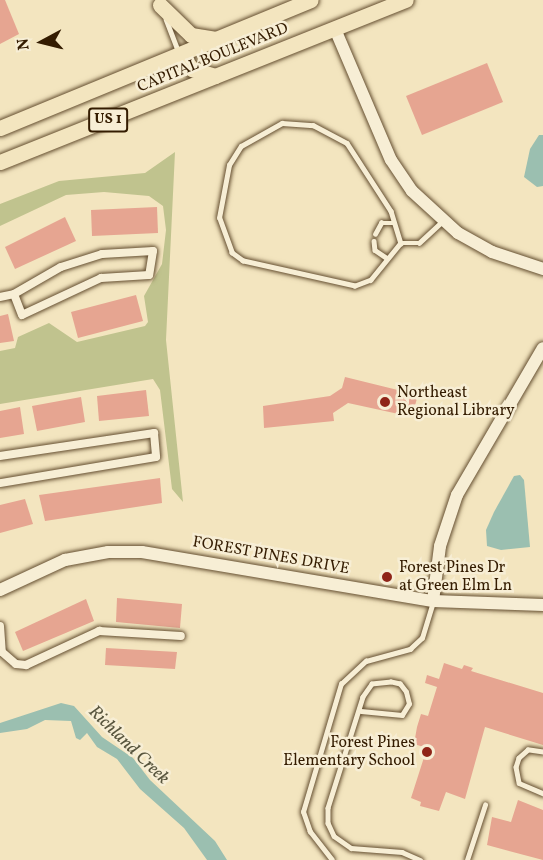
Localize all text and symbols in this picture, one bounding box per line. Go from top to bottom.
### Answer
north arrow [12,12,72,72]
street label: CAPITAL BOULEVARD [135,19,291,97]
text: N [13,37,36,51]
road number: US 1 [87,108,129,132]
place label: Northeast Regional Library [397,383,515,421]
marker: Northeast Regional Library [378,395,392,409]
street label: FOREST PINES DRIVE [191,533,351,579]
place label: Forest Pines Dr at Green Elm Ln [399,558,512,596]
marker: Forest Pines Dr at Green Elm Ln [380,570,394,584]
water label: Richland Creek [83,702,173,790]
place label: Forest Pines Elementary School [283,733,415,771]
marker: Forest Pines Elementary School [420,745,434,759]

